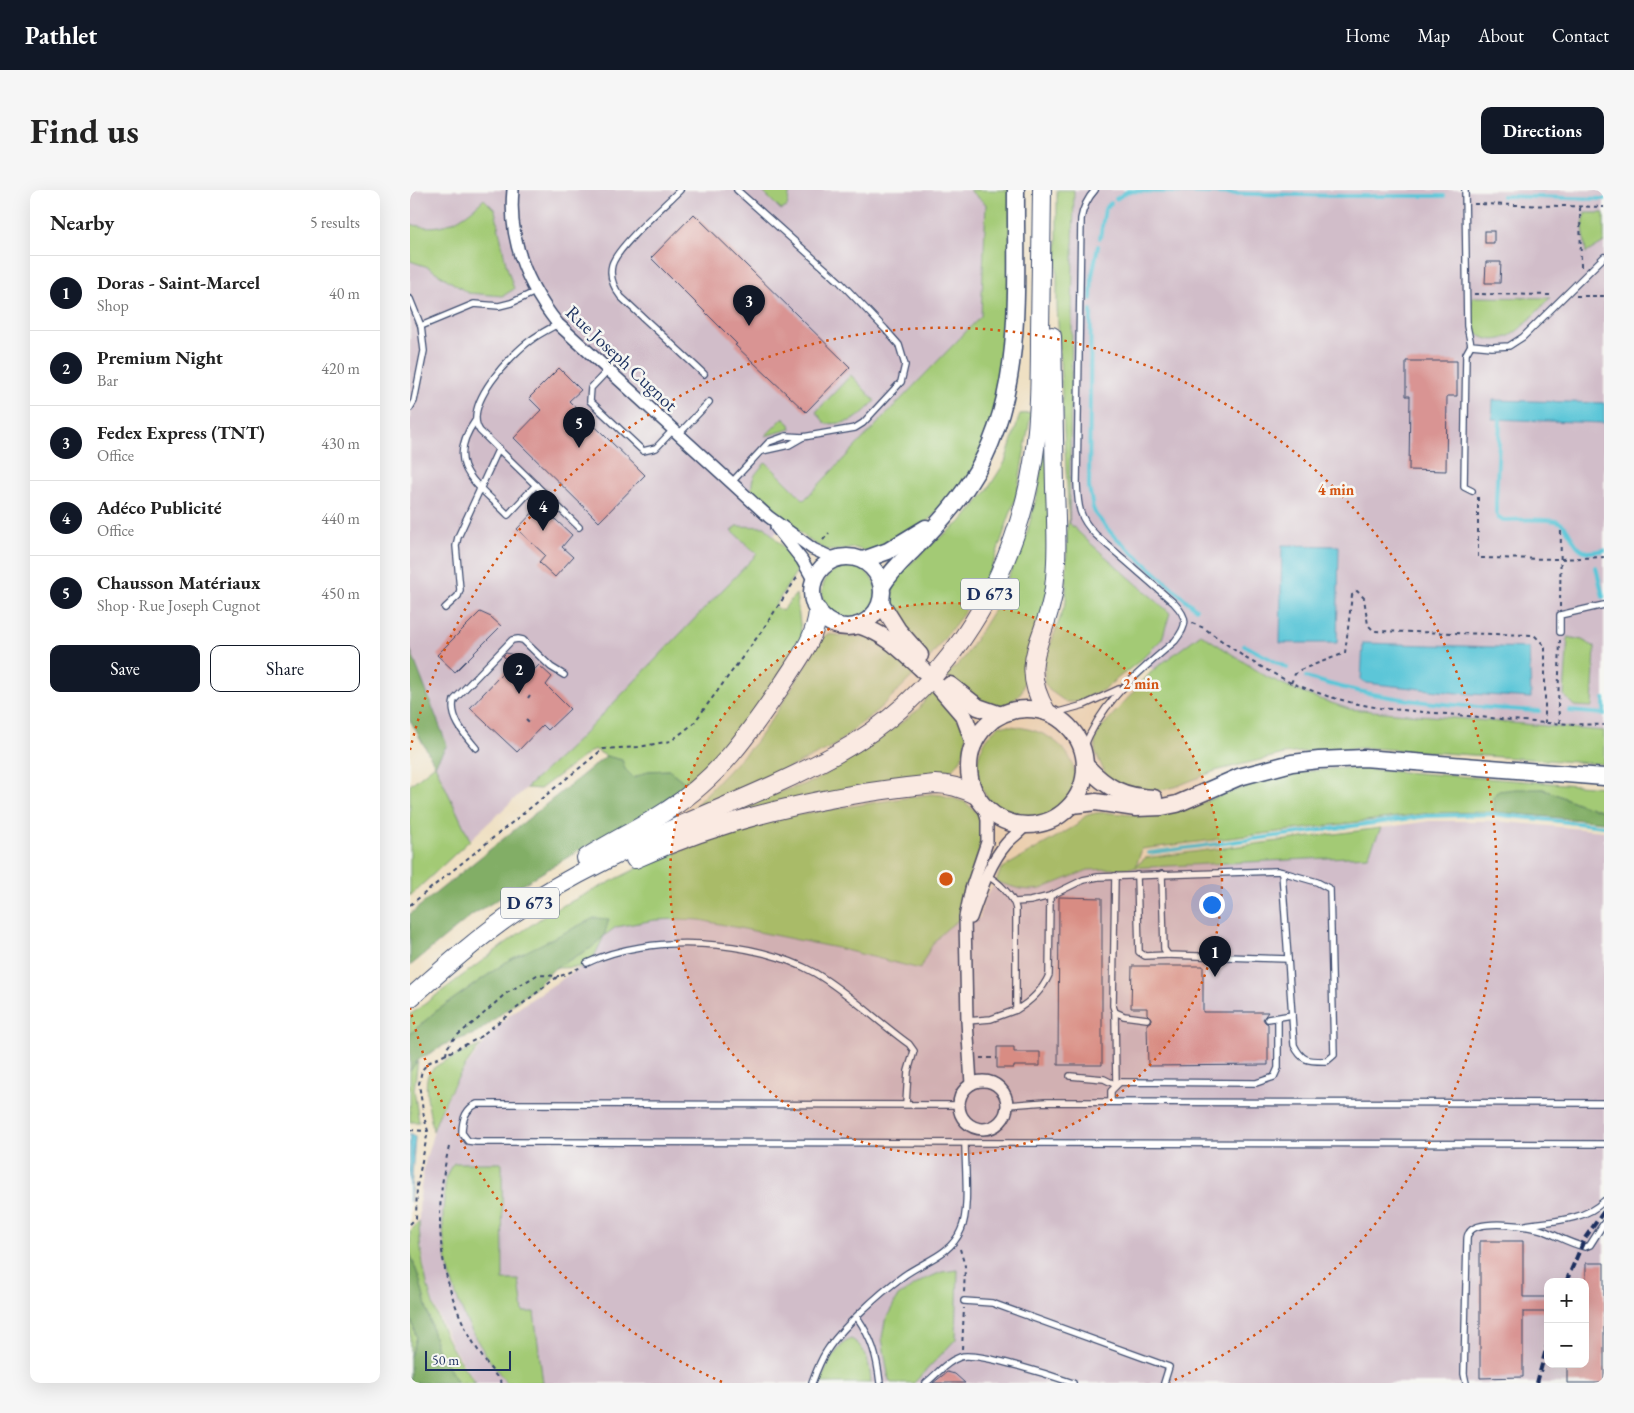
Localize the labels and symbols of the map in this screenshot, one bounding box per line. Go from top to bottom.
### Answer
pin: 3 [733,285,765,326]
street label: Rue Joseph Cugnot [560,300,683,417]
pin: 5 [563,407,595,448]
text: 4 min [1318,480,1355,499]
pin: 4 [527,490,559,531]
road number: D 673 [961,578,1019,609]
pin: 2 [503,653,535,694]
text: 2 min [1123,674,1160,693]
centre of rings [937,870,955,888]
road number: D 673 [501,888,559,918]
your location [1199,892,1225,918]
pin: 1 [1199,936,1231,977]
scale bar [425,1348,511,1371]

